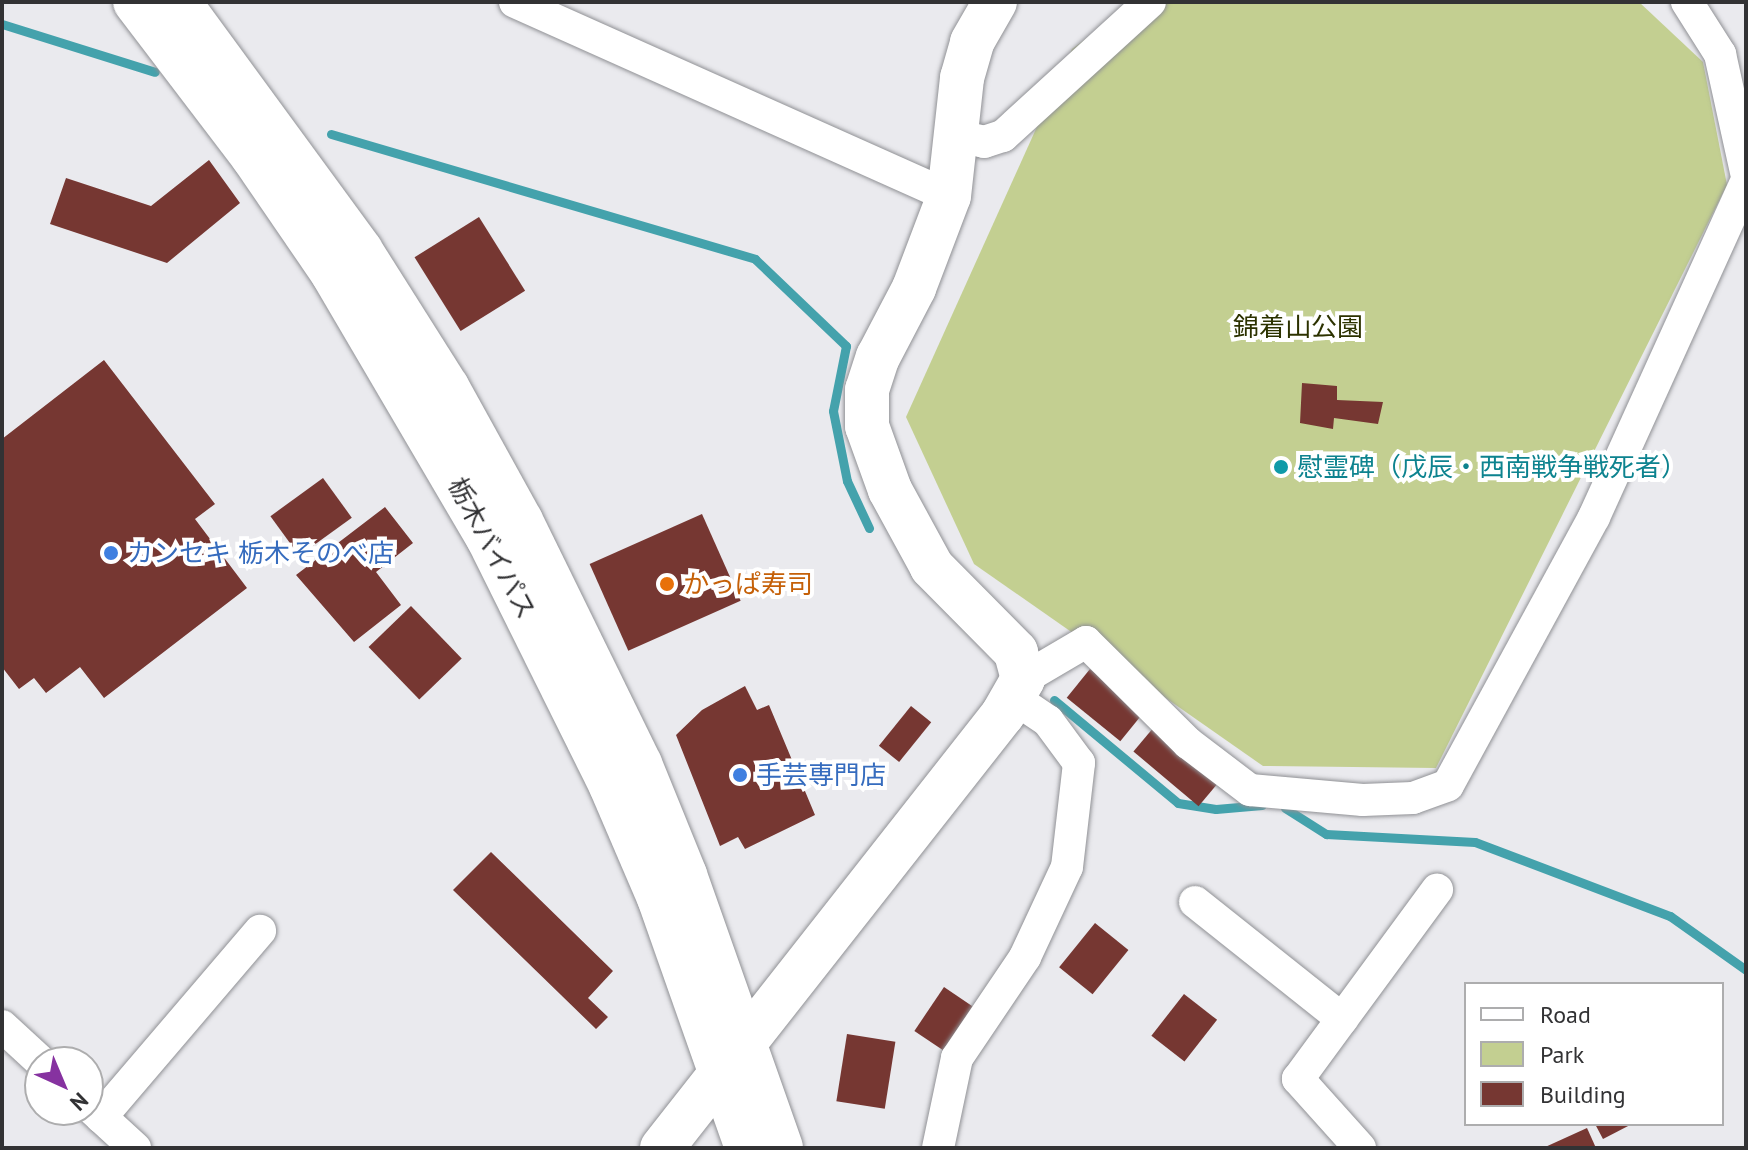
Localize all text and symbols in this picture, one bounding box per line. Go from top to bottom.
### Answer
park label: 錦着山公園 [1233,311,1363,343]
place label: 慰霊碑（戊辰・西南戦争戦死者） [1297,451,1687,483]
marker: 慰霊碑（戊辰・西南戦争戦死者） [1272,458,1290,476]
street label: 栃木バイパス [442,472,542,624]
place label: カンセキ 栃木そのべ店 [127,537,394,569]
marker: カンセキ 栃木そのべ店 [102,544,120,562]
place label: かっぱ寿司 [683,568,813,600]
marker: かっぱ寿司 [658,575,676,593]
place label: 手芸専門店 [756,759,886,791]
marker: 手芸専門店 [731,766,749,784]
legend [1464,982,1724,1126]
text: Road [1540,999,1591,1030]
text: Park [1540,1039,1584,1070]
north arrow [24,1046,104,1126]
text: Building [1540,1079,1626,1110]
text: N [64,1087,94,1117]

